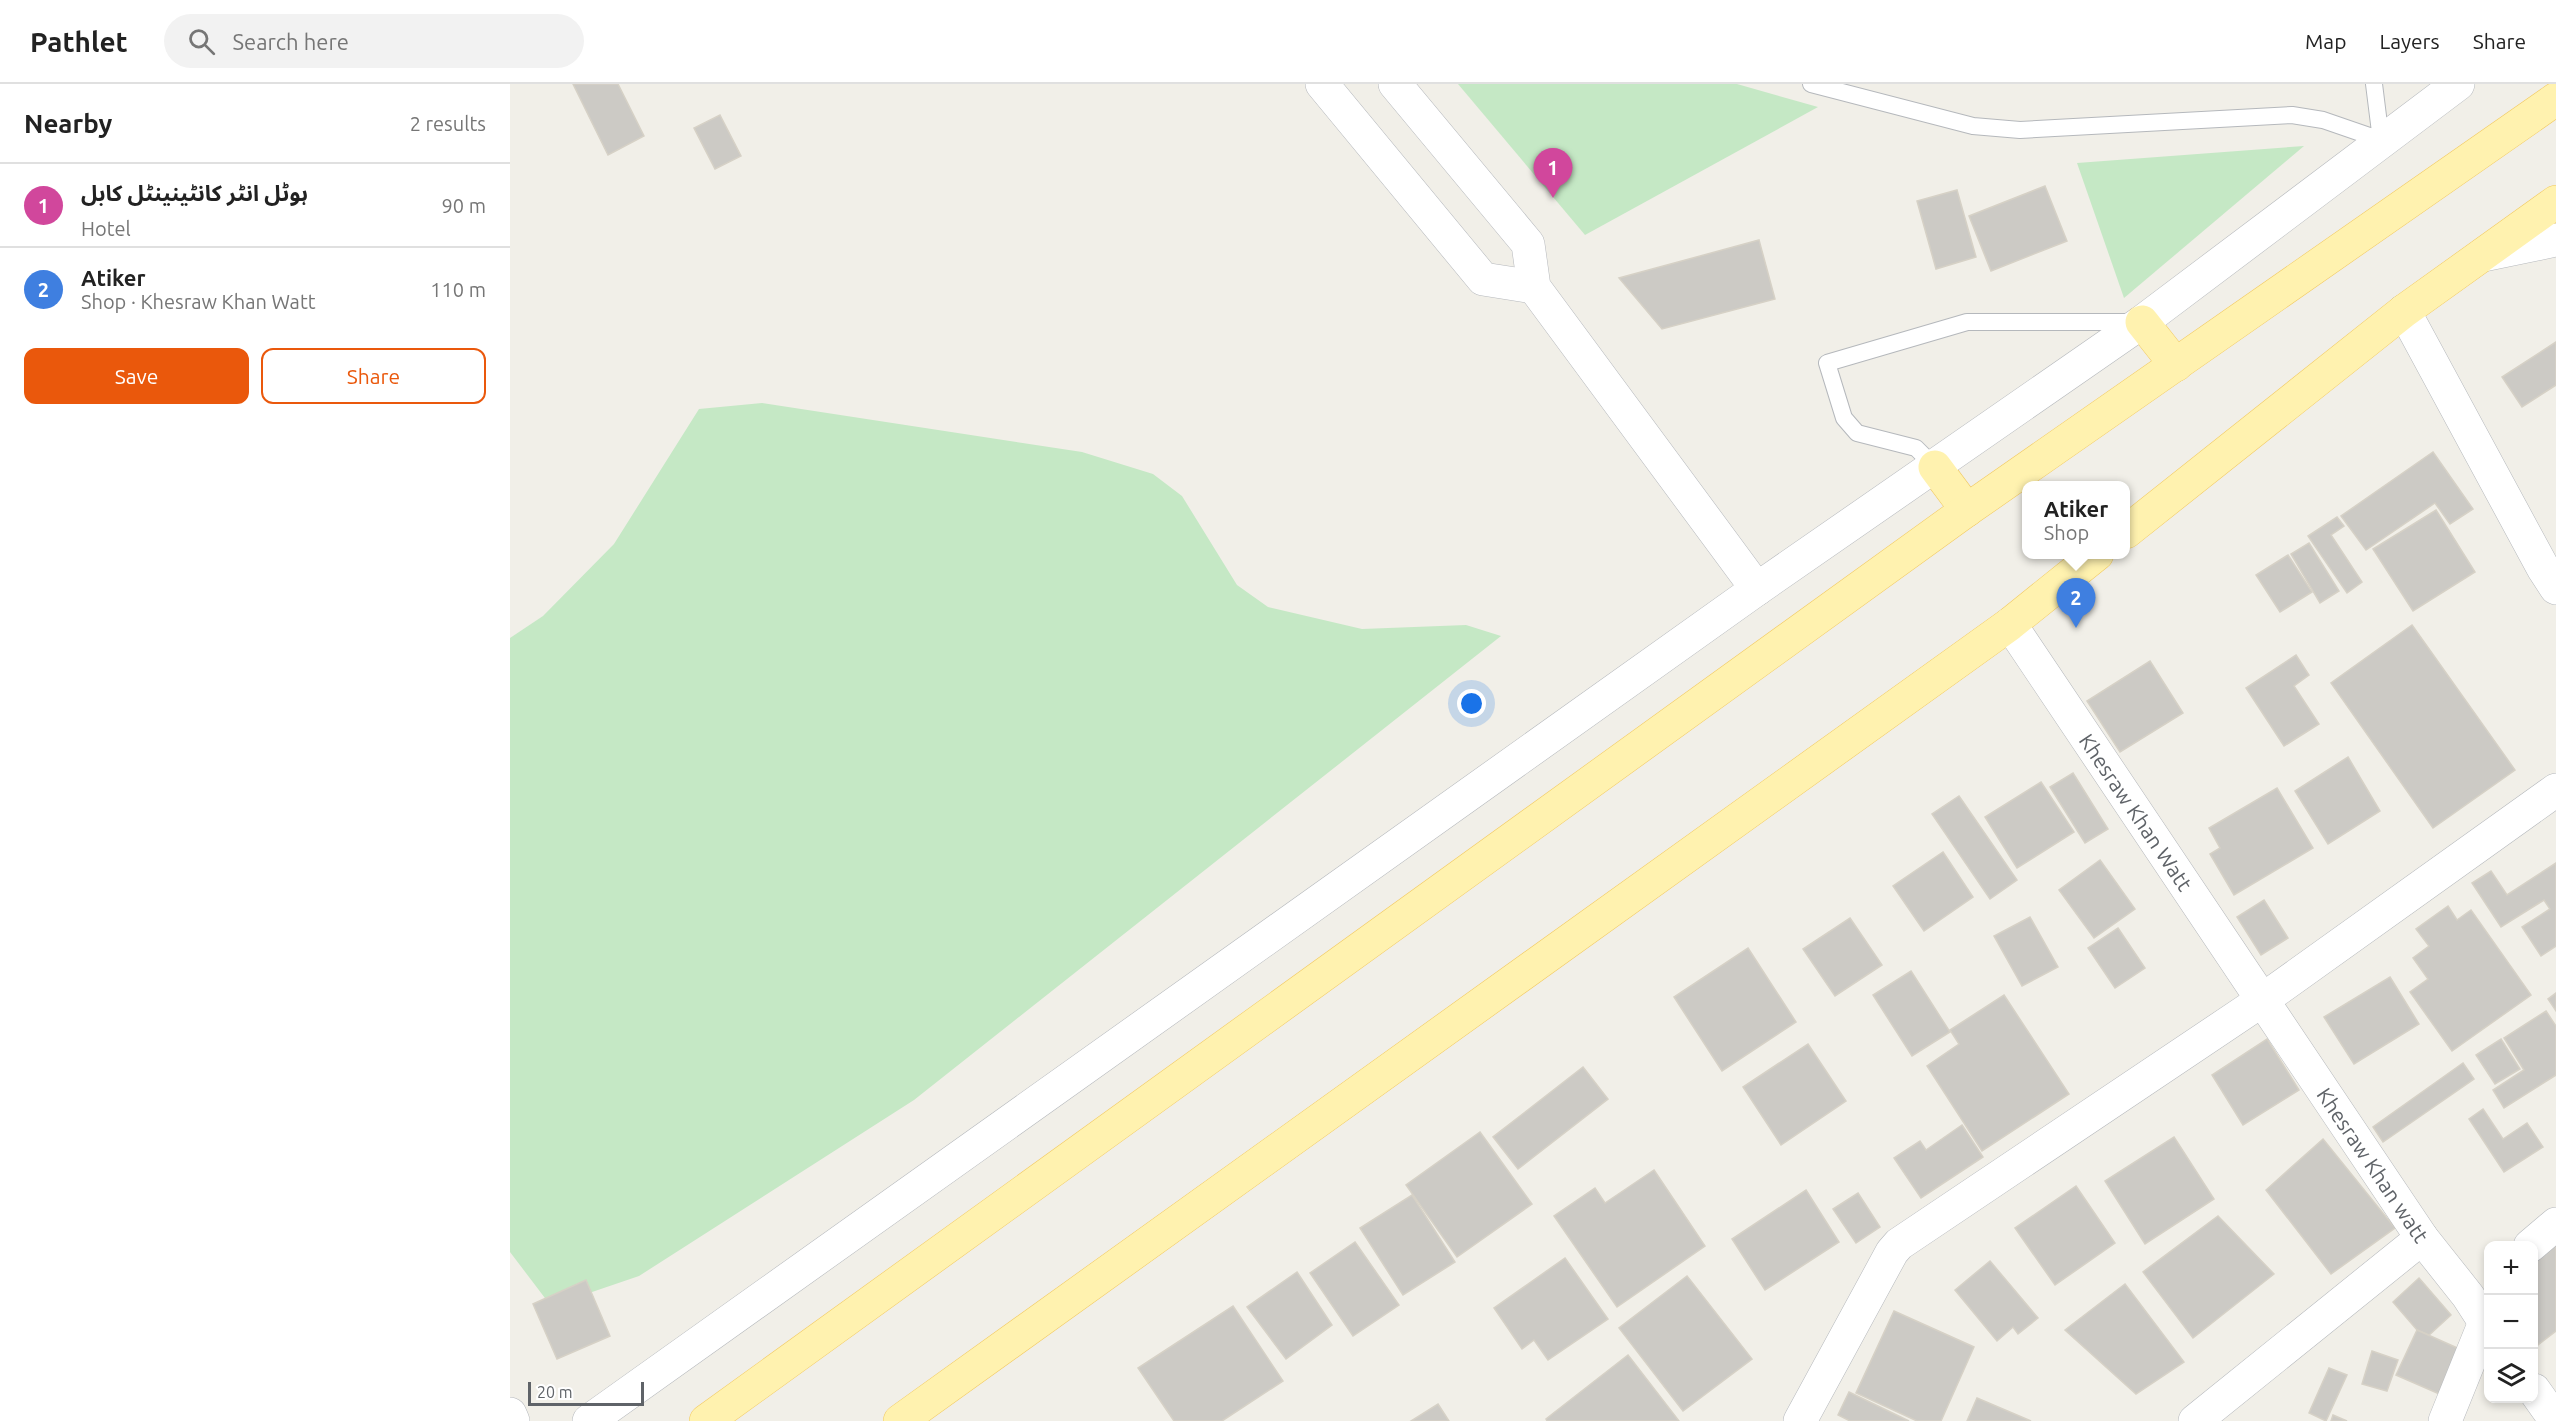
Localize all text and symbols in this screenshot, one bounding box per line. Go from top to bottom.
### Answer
search box [164,14,584,68]
icon: search [185,25,218,58]
text: Pathlet [30,26,128,57]
text: Search here [233,29,349,54]
text: Map [2305,29,2346,53]
text: Layers [2379,29,2440,53]
text: Share [2473,29,2526,53]
text: Nearby [24,109,112,138]
text: 2 results [410,112,486,135]
pin: 1 [1534,148,1572,198]
text: ہوٹل انٹر کانٹینینٹل کابل [81,180,308,205]
text: 1 [38,194,49,217]
text: 90 m [442,194,486,217]
text: Hotel [81,217,131,240]
text: Atiker [81,265,145,290]
text: 2 [38,278,49,301]
text: 110 m [430,278,486,301]
text: Shop · Khesraw Khan Watt [81,290,316,313]
button: Save [24,348,249,404]
button: Share [261,348,486,404]
popup [2022,481,2130,559]
text: Atiker [2044,496,2108,521]
text: Shop [2044,521,2089,544]
pin: 2 [2056,578,2096,628]
your location [1457,689,1486,718]
street label: Khesraw Khan Watt [2075,729,2197,895]
street label: Khesraw Khan watt [2312,1083,2434,1247]
map controls [2484,1241,2538,1403]
button: + [2484,1241,2538,1295]
button: − [2484,1295,2538,1349]
button: layers [2484,1349,2538,1403]
scale bar [528,1379,644,1406]
text: 20 m [537,1383,573,1401]

